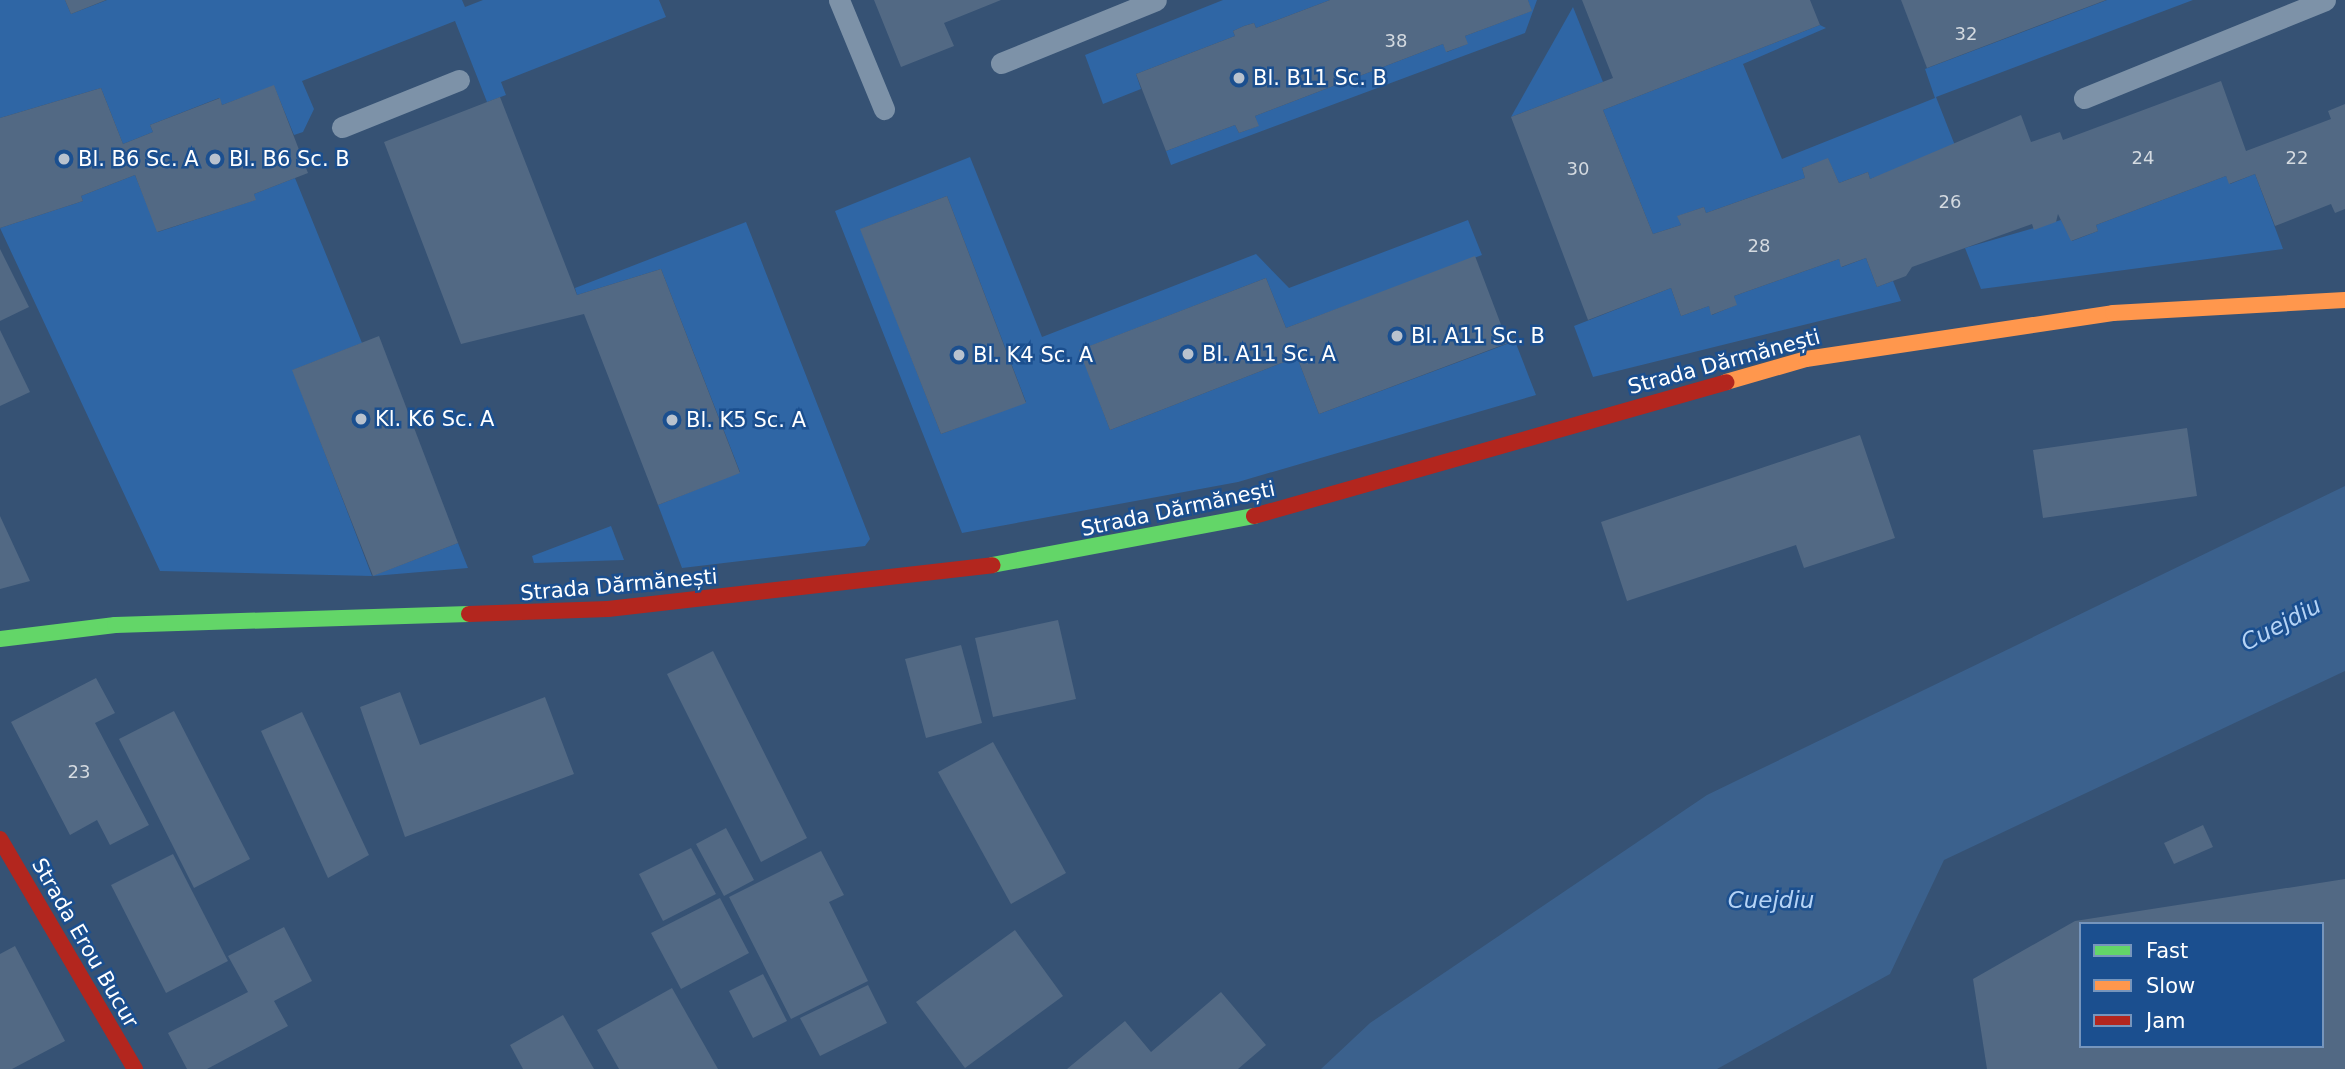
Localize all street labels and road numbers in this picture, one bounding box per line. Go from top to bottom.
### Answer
street label: Strada Dărmănești [1625,324,1823,400]
street label: Strada Dărmănești [1079,476,1277,542]
street label: Strada Dărmănești [519,564,719,606]
street label: Strada Erou Bucur [26,854,144,1032]

